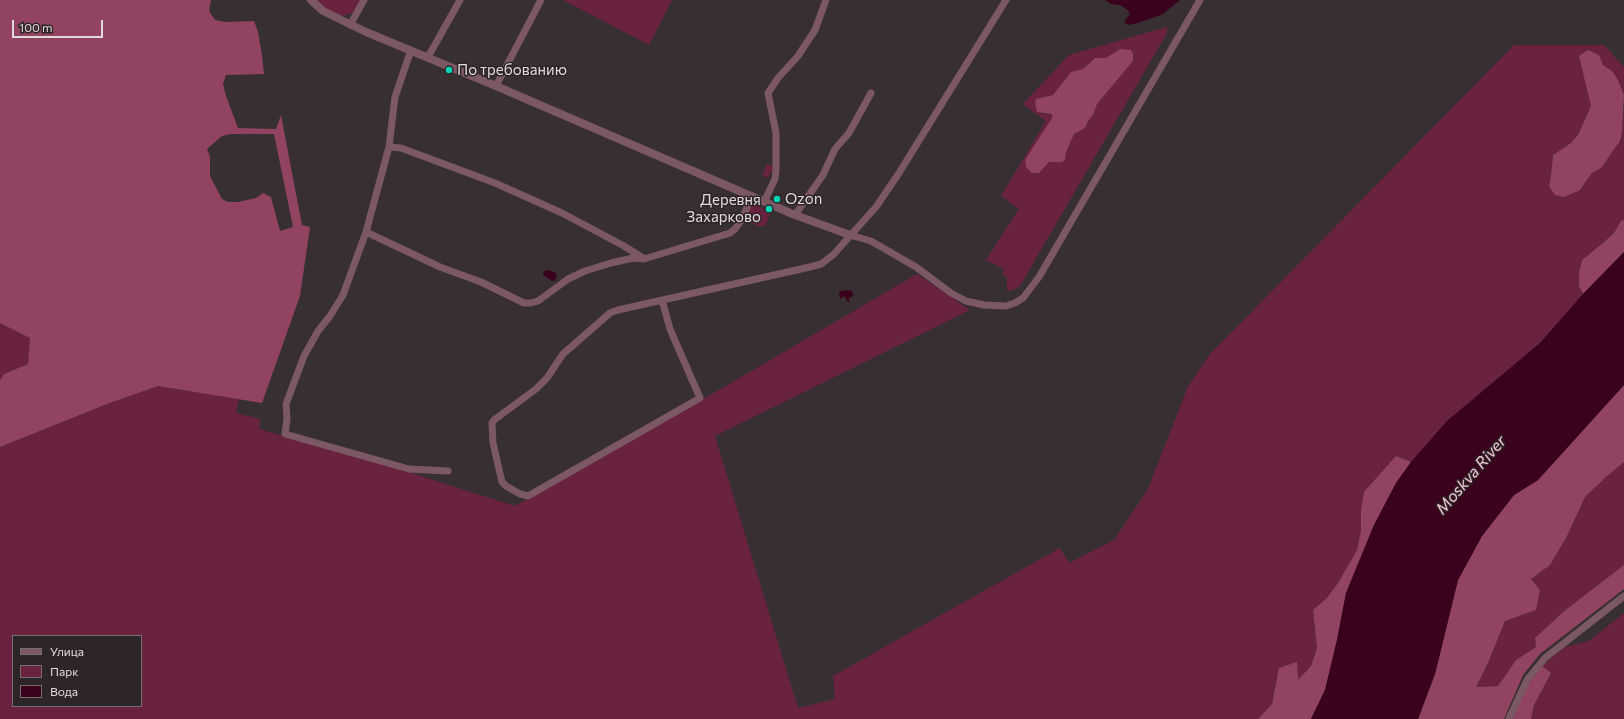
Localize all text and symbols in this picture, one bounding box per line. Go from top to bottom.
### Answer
scale bar [14,12,105,38]
text: 100 m [19,20,53,34]
place label: По требованию [457,61,567,79]
marker: По требованию [444,65,454,75]
place label: Ozon [785,190,822,208]
place label: Деревня Захарково [687,191,761,226]
marker: Ozon [772,194,782,204]
marker: Деревня Захарково [764,204,774,214]
water label: Moskva River [1432,432,1510,518]
legend [12,635,142,707]
text: Улица [50,644,84,658]
text: Парк [50,664,79,678]
text: Вода [50,684,78,698]

